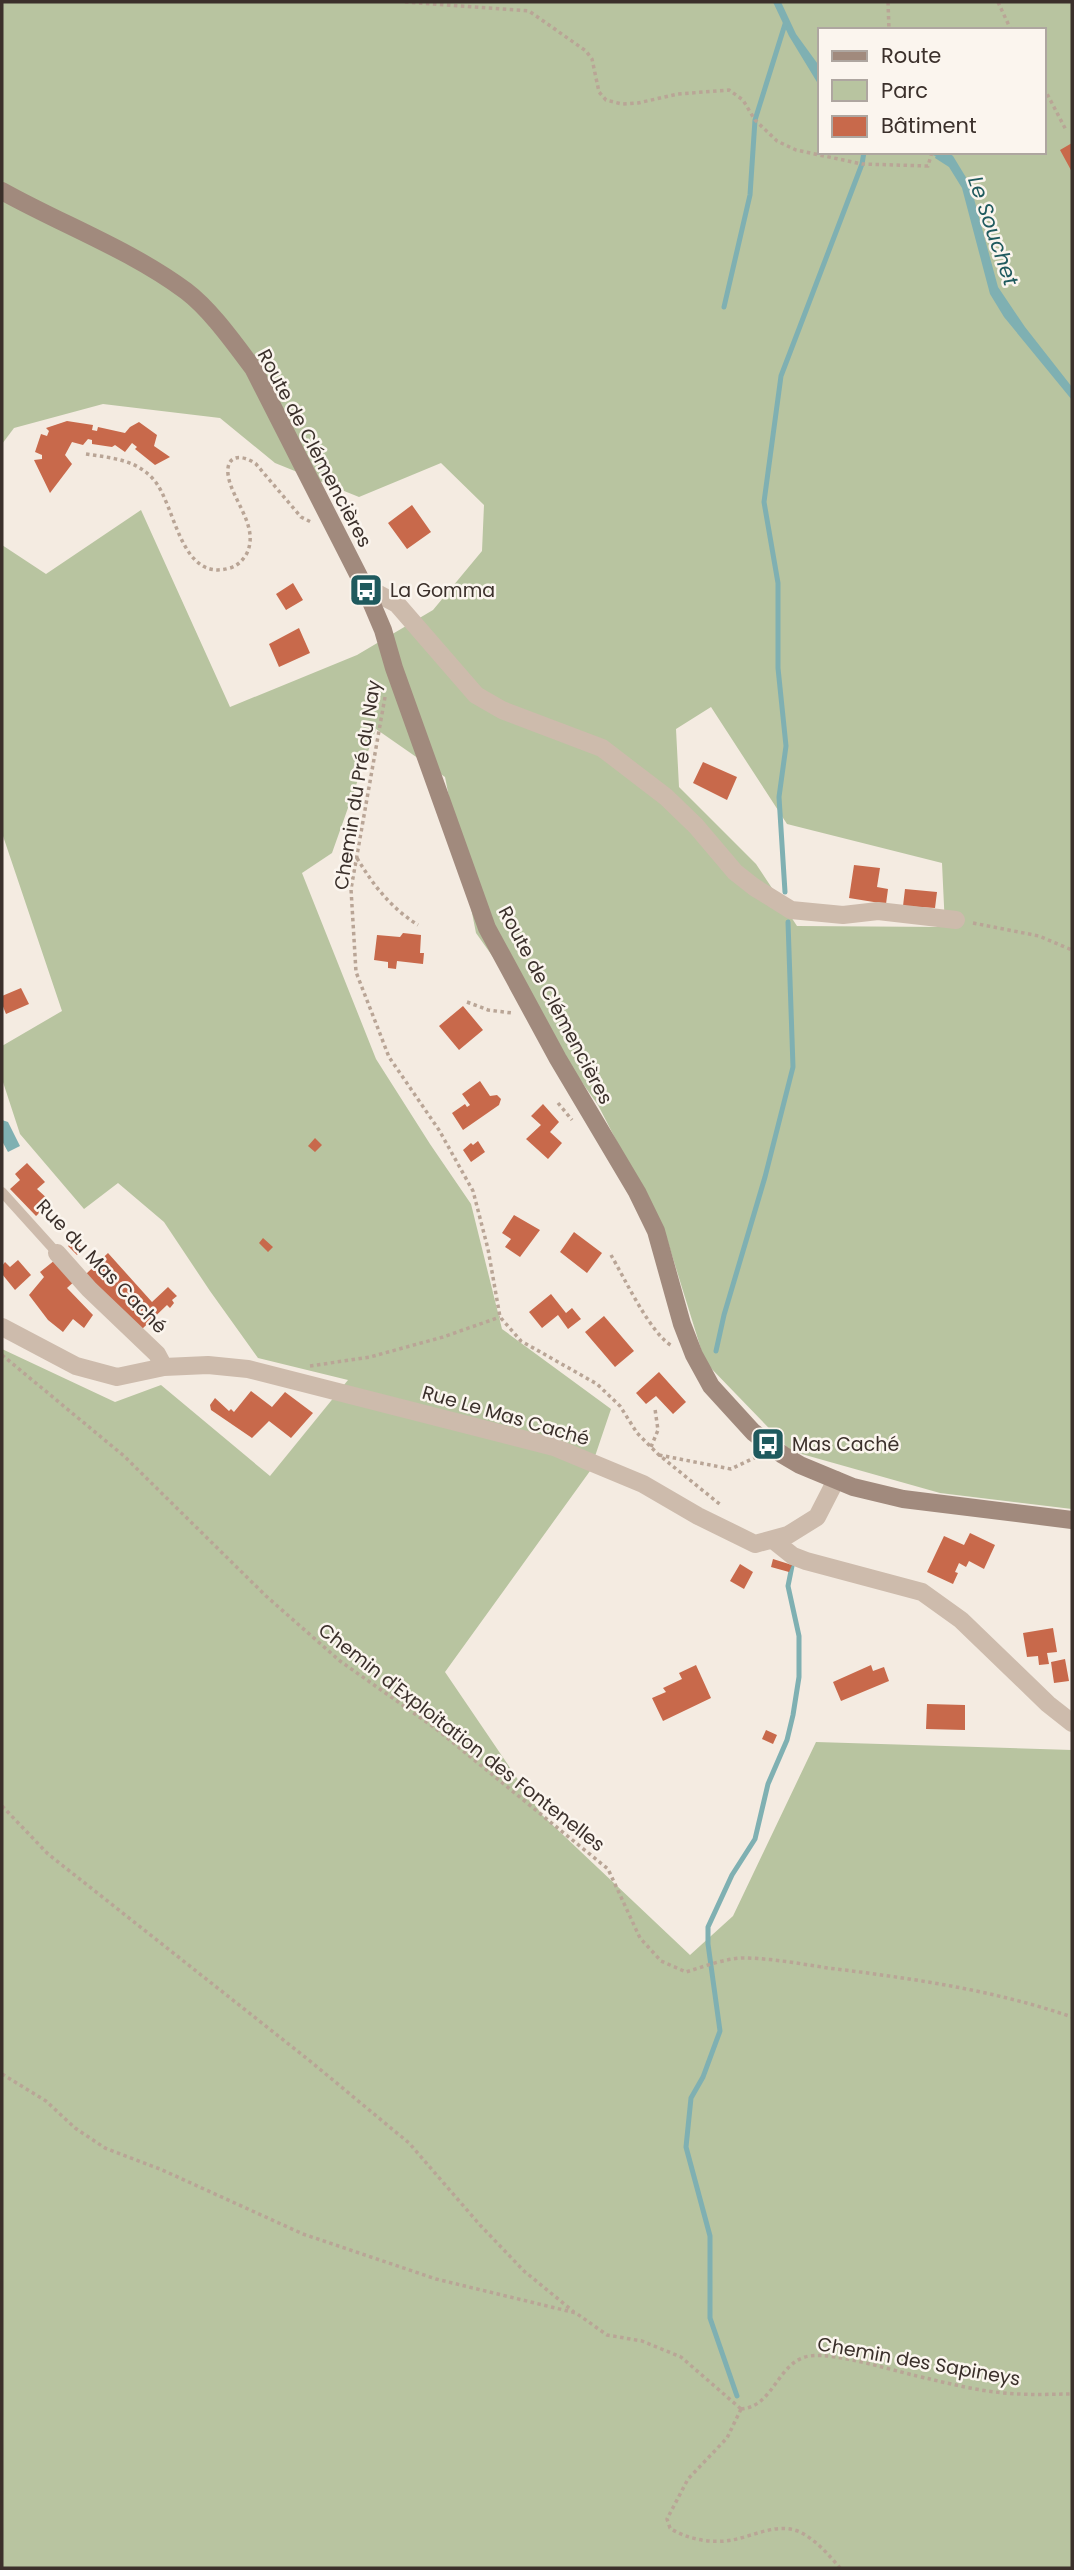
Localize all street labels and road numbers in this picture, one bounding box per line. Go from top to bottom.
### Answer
street label: Route de Clémencières [251,344,378,552]
street label: Chemin du Pré du Nay [328,678,387,892]
street label: Route de Clémencières [492,901,619,1109]
street label: Rue du Mas Caché [30,1193,173,1340]
street label: Rue Le Mas Caché [419,1379,593,1452]
street label: Chemin d'Exploitation des Fontenelles [313,1617,611,1858]
street label: Chemin des Sapineys [815,2330,1023,2393]

